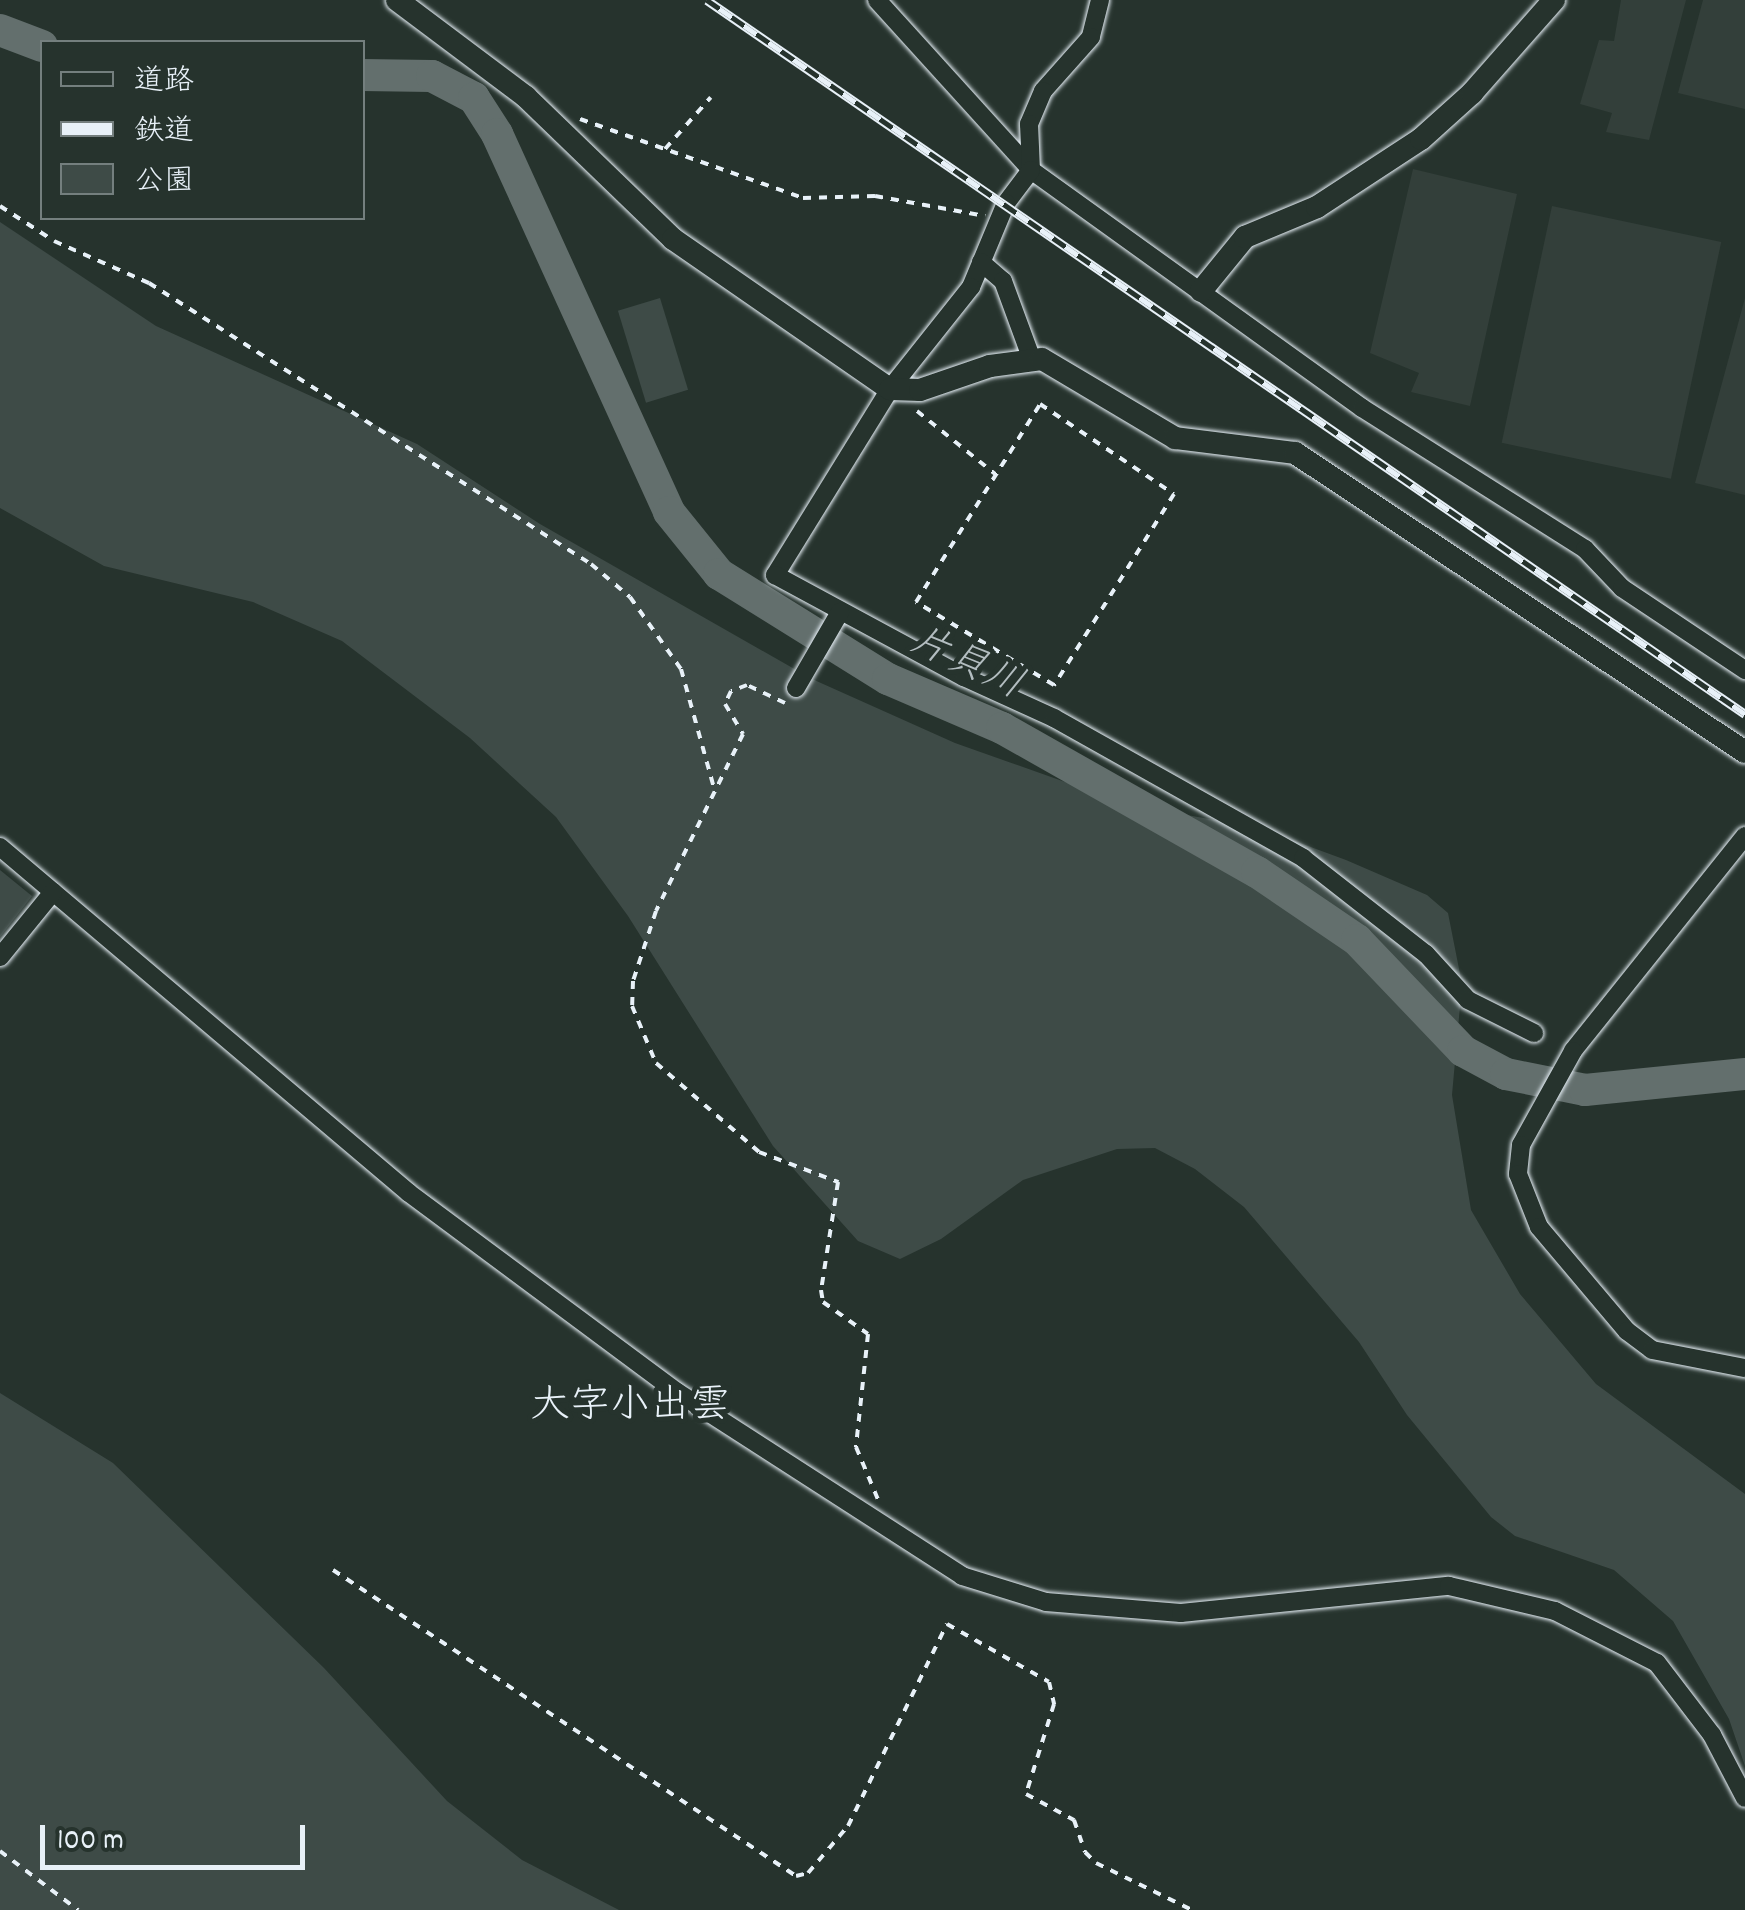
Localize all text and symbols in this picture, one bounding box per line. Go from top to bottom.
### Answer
legend [40,40,365,220]
text: 道路 [134,62,194,105]
text: 鉄道 [134,112,194,155]
text: 公園 [134,162,194,205]
water label: 片貝川 [900,619,1030,713]
district label: 大字小出雲 [530,1385,730,1433]
scale bar [45,1805,310,1867]
text: 100 m [57,1821,124,1864]

